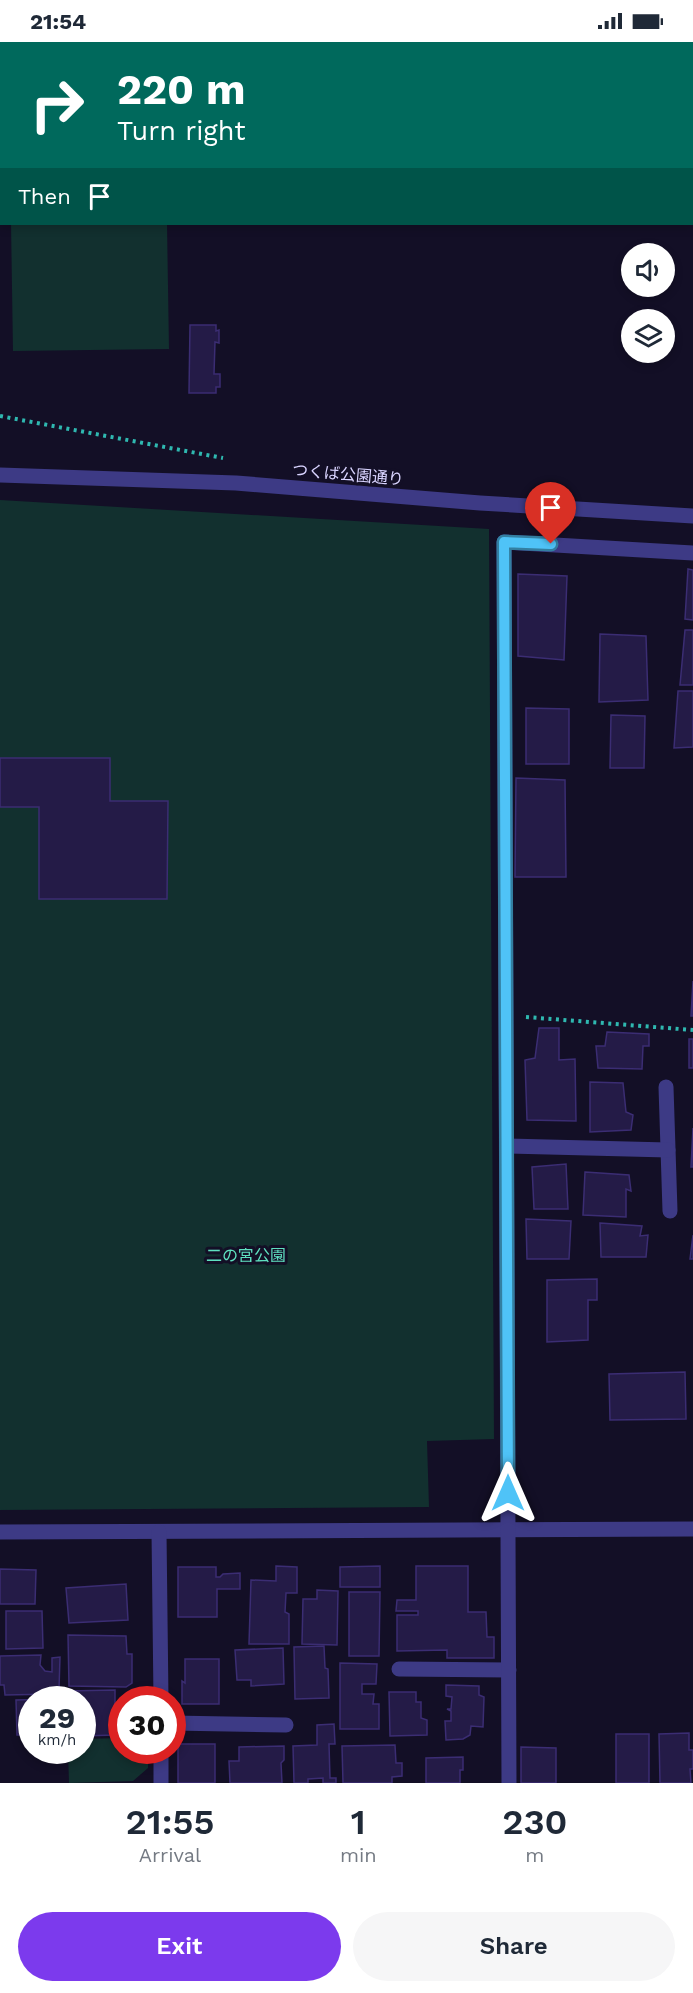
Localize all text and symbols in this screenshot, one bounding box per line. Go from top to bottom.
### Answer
text: 21:54 [30,9,86,34]
text: 220 m [117,65,246,114]
icon: right [18,66,96,144]
text: Turn right [117,115,246,147]
icon: arrive [83,180,116,213]
text: Then [18,184,71,209]
map controls [621,243,675,363]
button: sound [621,243,675,297]
button: layers [621,309,675,363]
street label: つくば公園通り [291,460,405,489]
pin [525,482,576,544]
icon: arrive [534,491,567,524]
park label: 二の宮公園 [206,1246,286,1265]
position arrow [476,1461,540,1525]
speed limit sign: 30 [108,1686,186,1764]
text: 29 [39,1700,75,1735]
text: km/h [38,1731,76,1749]
text: 21:55 [125,1801,214,1843]
text: 1 [351,1801,366,1843]
text: 230 [502,1801,568,1843]
text: Arrival [139,1843,201,1867]
text: min [340,1843,377,1867]
text: m [525,1843,544,1867]
button: Exit [18,1912,341,1981]
button: Share [353,1912,675,1981]

